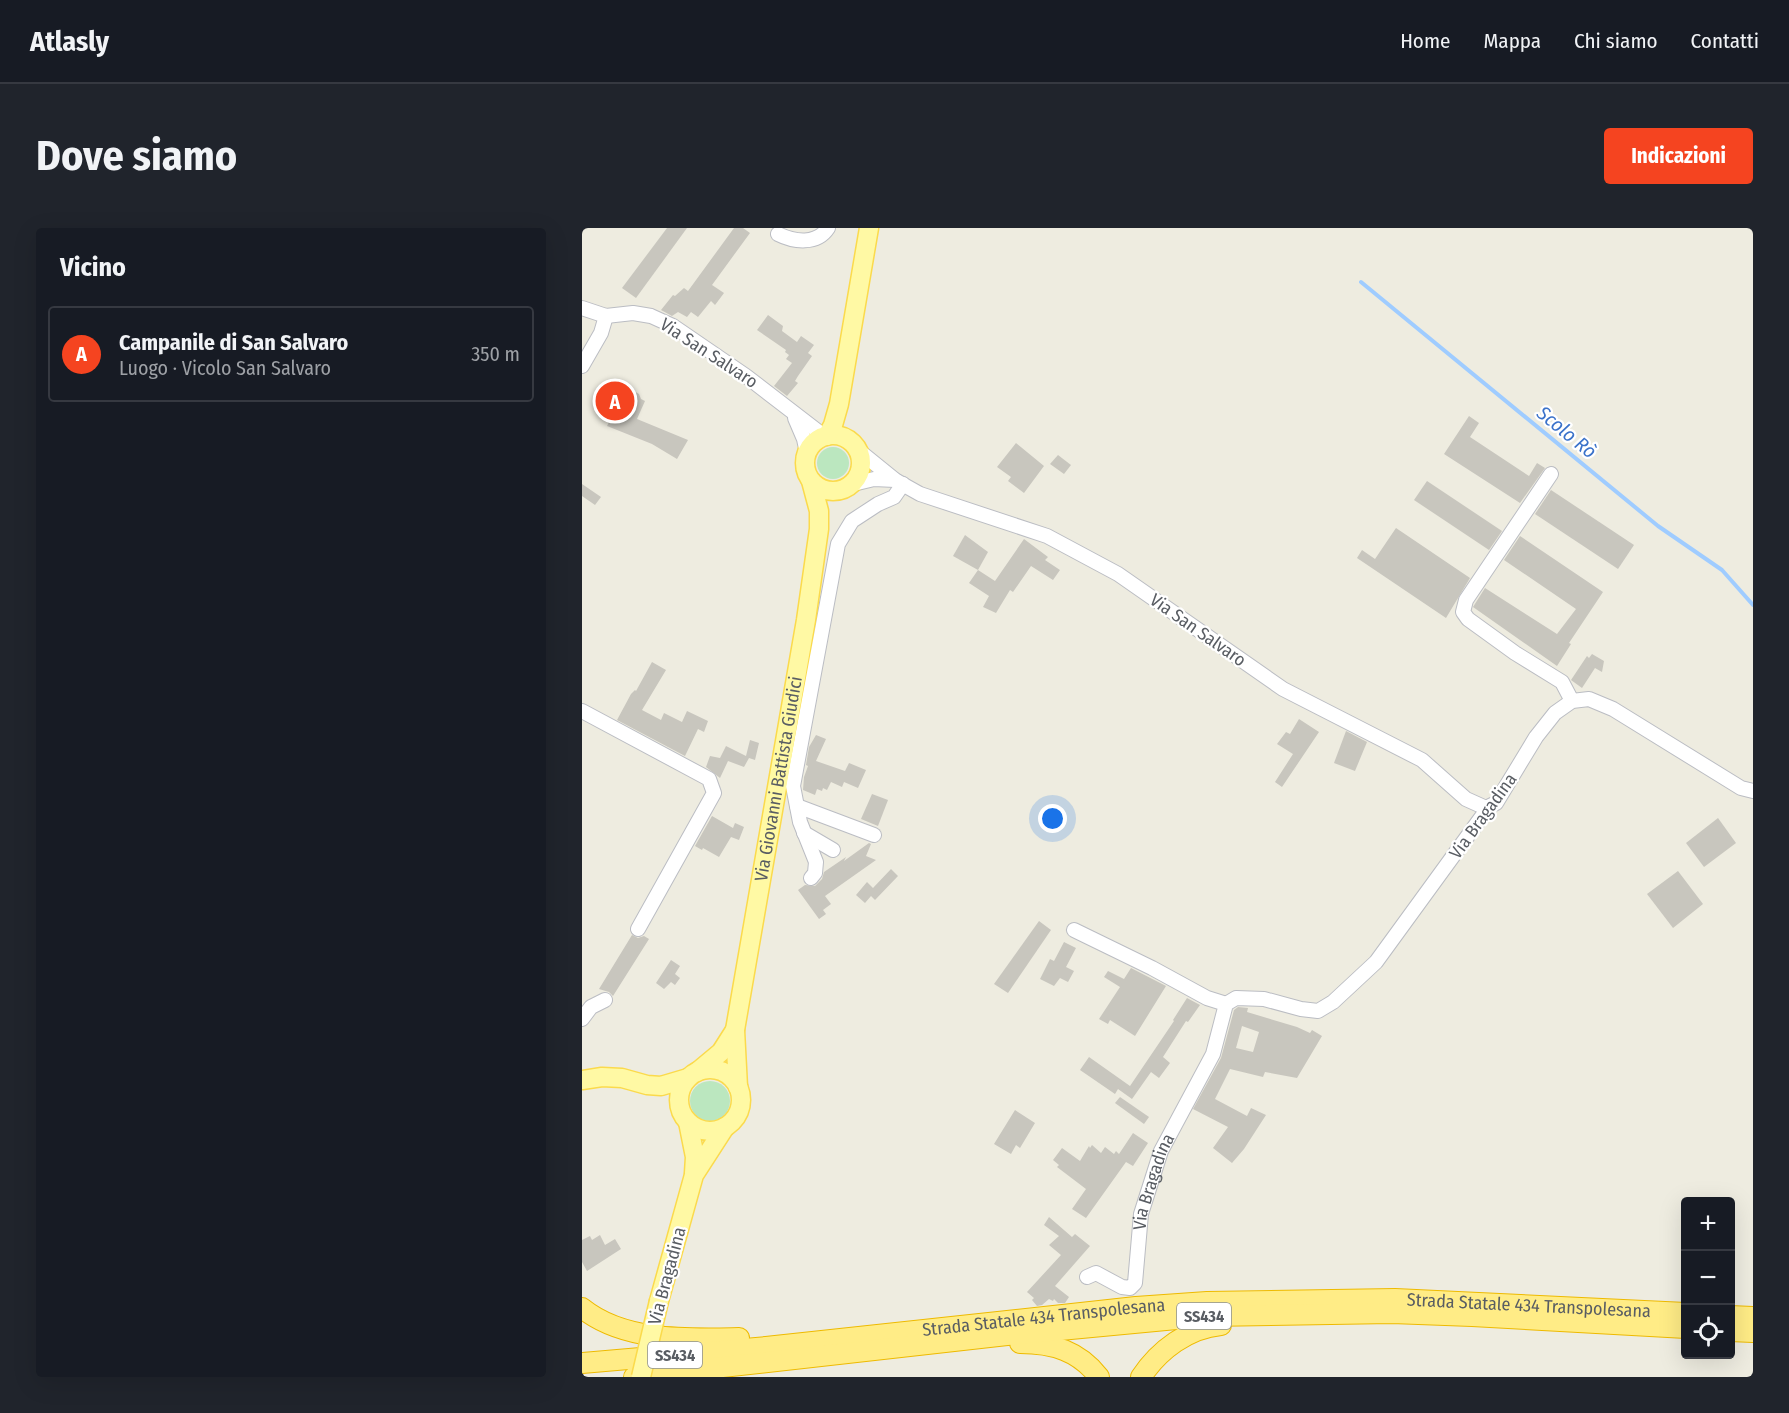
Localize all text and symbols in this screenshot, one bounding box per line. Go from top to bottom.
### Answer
text: Atlasly [30,25,109,58]
text: Home [1400,28,1450,54]
text: Mappa [1483,28,1541,54]
text: Chi siamo [1574,28,1658,54]
text: Contatti [1691,28,1759,54]
button: Indicazioni [1604,128,1753,184]
text: Dove siamo [36,131,237,181]
text: Vicino [60,252,126,283]
street label: Via San Salvaro [656,313,762,393]
text: Campanile di San Salvaro [119,329,348,356]
text: A [76,342,87,366]
text: 350 m [471,342,520,366]
text: Luogo · Vicolo San Salvaro [119,356,331,380]
pin: A [596,378,634,423]
water label: Scolo Rò [1532,400,1602,463]
street label: Via San Salvaro [1146,589,1250,671]
street label: Via Giovanni Battista Giudici [750,675,807,883]
street label: Via Bragadina [1445,769,1522,863]
your location [1038,804,1067,833]
street label: Via Bragadina [1129,1129,1179,1231]
map controls [1681,1197,1735,1359]
button: + [1681,1197,1735,1251]
street label: Via Bragadina [643,1224,691,1327]
button: − [1681,1251,1735,1305]
street label: Strada Statale 434 Transpolesana [1406,1289,1651,1322]
street label: Strada Statale 434 Transpolesana [921,1294,1166,1341]
road number: SS434 [1177,1303,1231,1329]
button: locate [1681,1305,1735,1359]
road number: SS434 [648,1342,702,1368]

